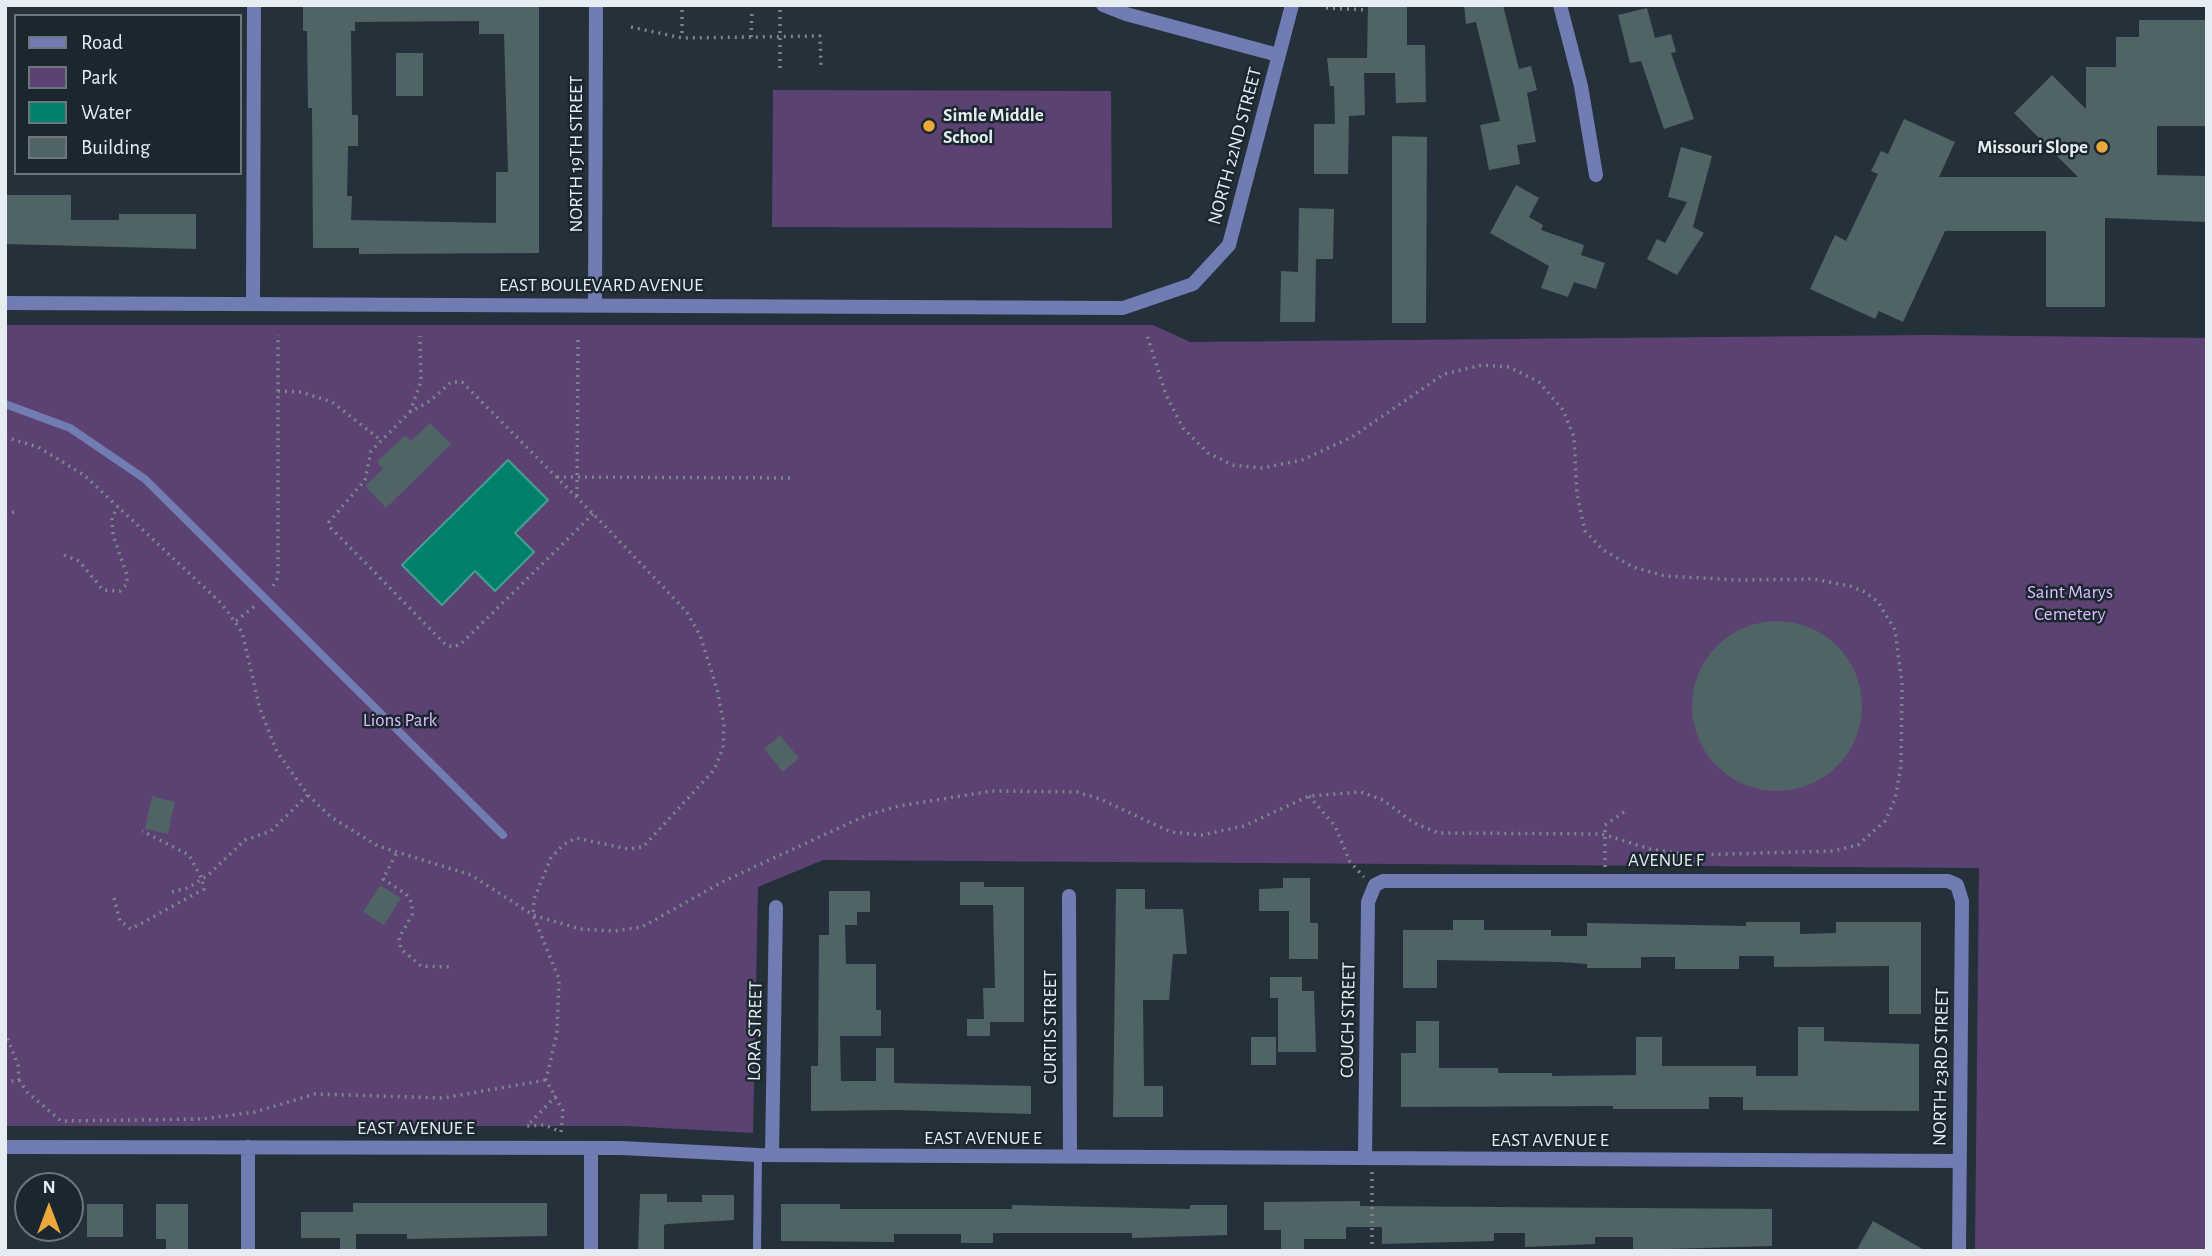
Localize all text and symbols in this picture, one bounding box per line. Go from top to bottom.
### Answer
legend [14,14,242,175]
text: Road [81,32,123,53]
street label: NORTH 22ND STREET [1203,65,1267,227]
text: Park [81,67,117,88]
street label: NORTH 19TH STREET [565,75,587,233]
text: Water [81,102,131,123]
place label: Simle Middle School [943,104,1044,148]
marker: Simle Middle School [921,118,937,134]
place label: Missouri Slope [1977,136,2088,158]
text: Building [81,137,150,158]
marker: Missouri Slope [2094,139,2110,155]
street label: EAST BOULEVARD AVENUE [499,274,703,296]
park label: Saint Marys Cemetery [2027,581,2113,625]
park label: Lions Park [363,709,437,731]
street label: AVENUE F [1628,849,1704,871]
street label: COUCH STREET [1336,962,1360,1078]
street label: CURTIS STREET [1039,970,1061,1084]
street label: LORA STREET [743,981,767,1081]
street label: NORTH 23RD STREET [1928,988,1954,1146]
street label: EAST AVENUE E [357,1117,475,1139]
street label: EAST AVENUE E [924,1127,1042,1149]
street label: EAST AVENUE E [1491,1129,1609,1151]
north arrow [14,1172,84,1242]
text: N [42,1178,56,1197]

